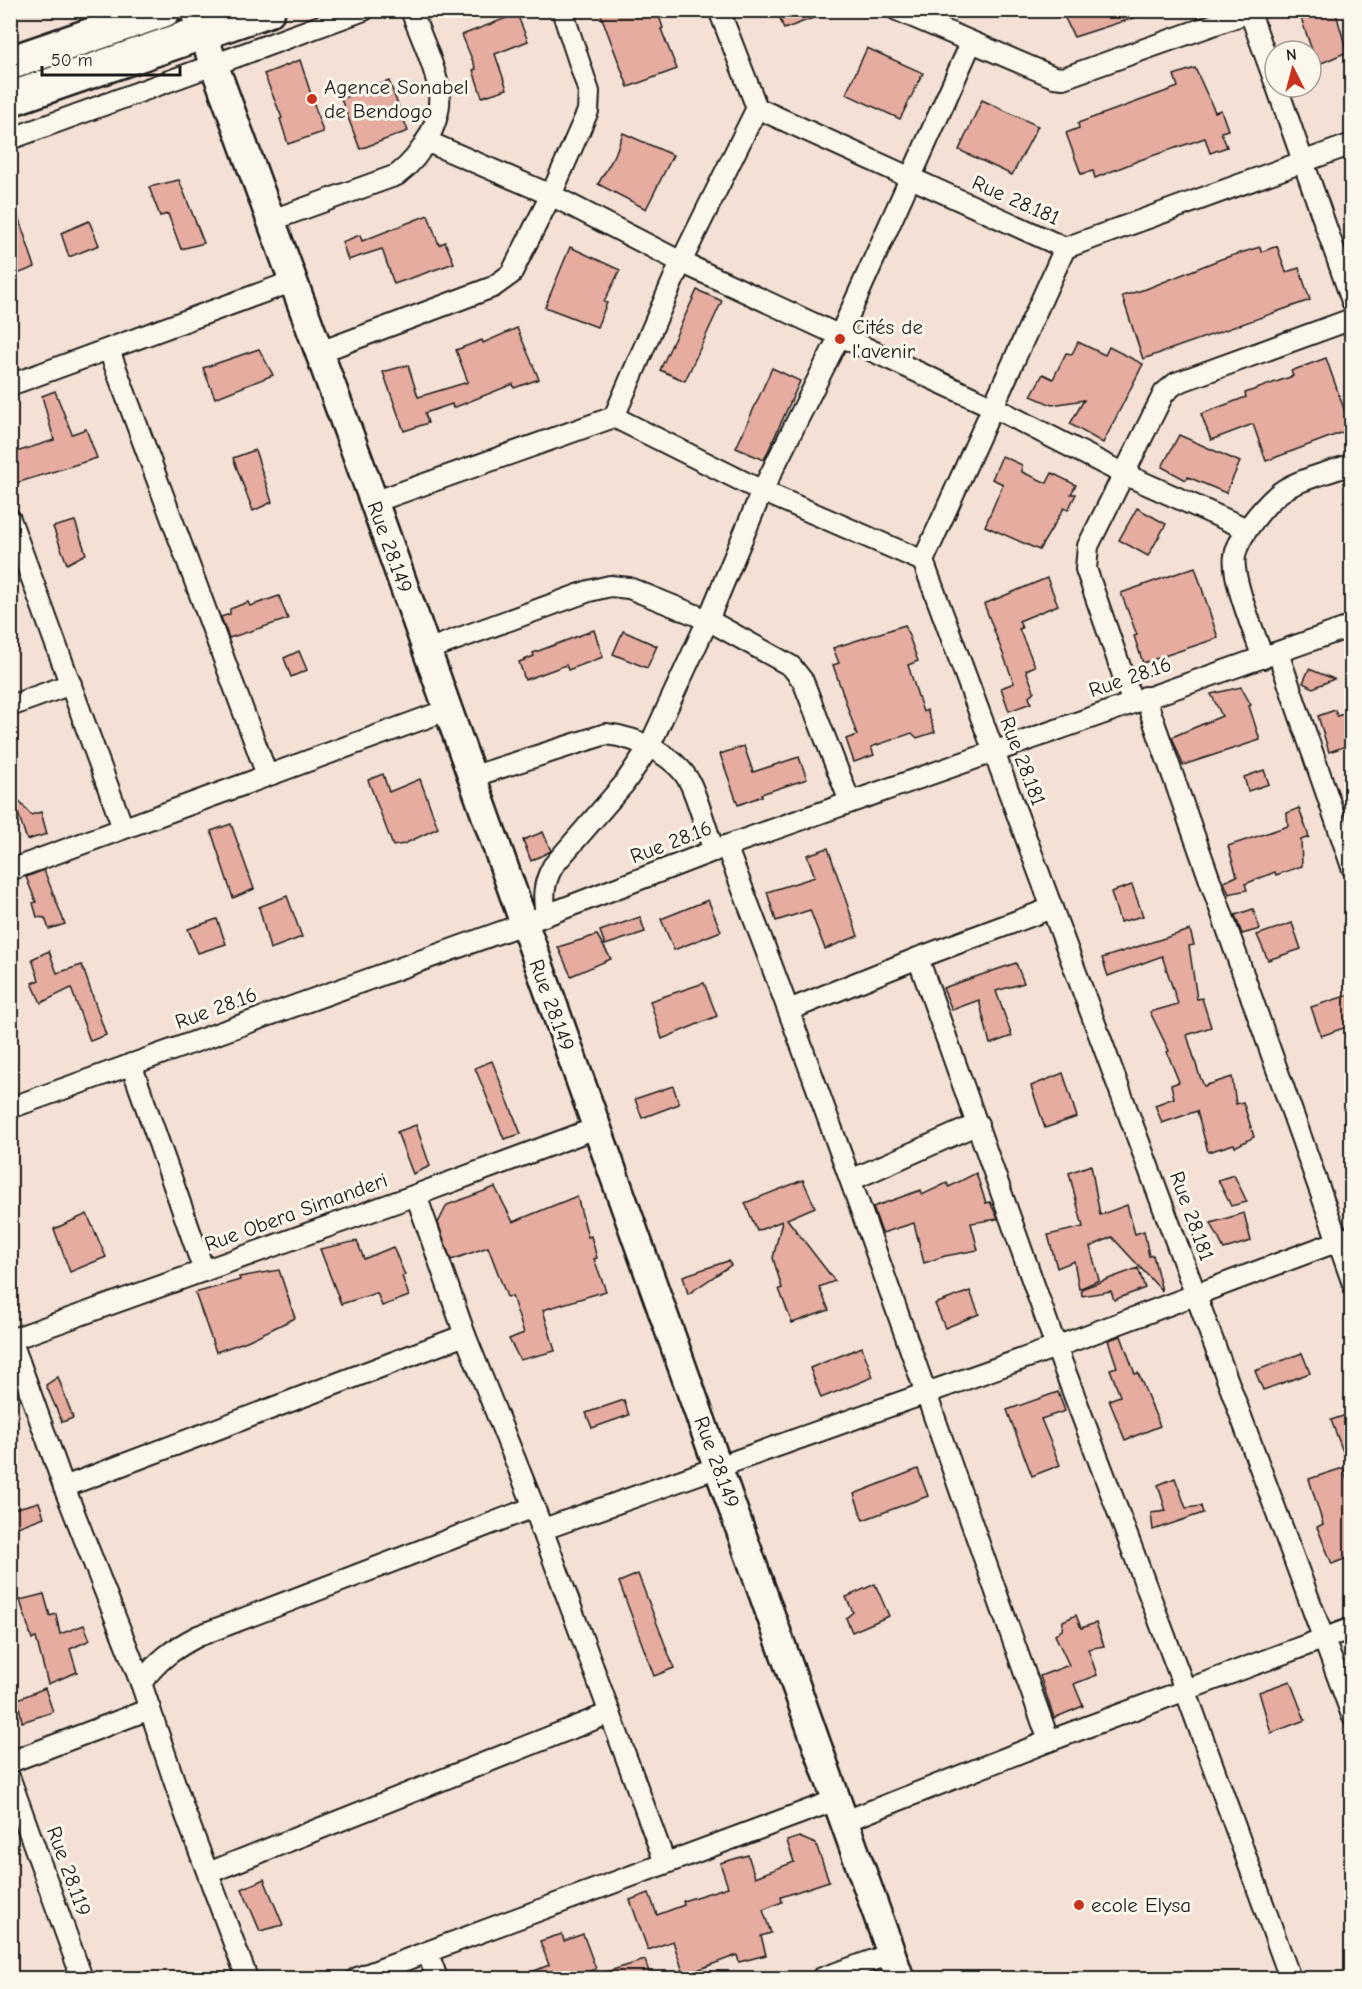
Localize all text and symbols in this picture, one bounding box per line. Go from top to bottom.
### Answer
scale bar [42,39,180,77]
north arrow [1263,39,1323,99]
text: N [1285,46,1298,65]
text: 50 m [51,50,93,71]
place label: Agence Sonabel de Bendogo [324,75,469,123]
marker: Agence Sonabel de Bendogo [305,92,319,106]
street label: Rue 28.181 [969,170,1063,230]
place label: Cités de l'avenir [852,315,923,363]
marker: Cités de l'avenir [833,332,847,346]
street label: Rue 28.149 [362,498,418,596]
street label: Rue 28.16 [1086,652,1174,702]
street label: Rue 28.181 [995,713,1051,809]
street label: Rue 28.16 [627,815,715,869]
street label: Rue 28.149 [524,956,580,1054]
street label: Rue 28.16 [172,982,260,1034]
street label: Rue Obera Simanderi [201,1168,391,1256]
street label: Rue 28.181 [1165,1168,1219,1264]
street label: Rue 28.149 [689,1413,745,1511]
street label: Rue 28.119 [42,1823,96,1919]
place label: ecole Elysa [1091,1893,1191,1917]
marker: ecole Elysa [1072,1898,1086,1912]

